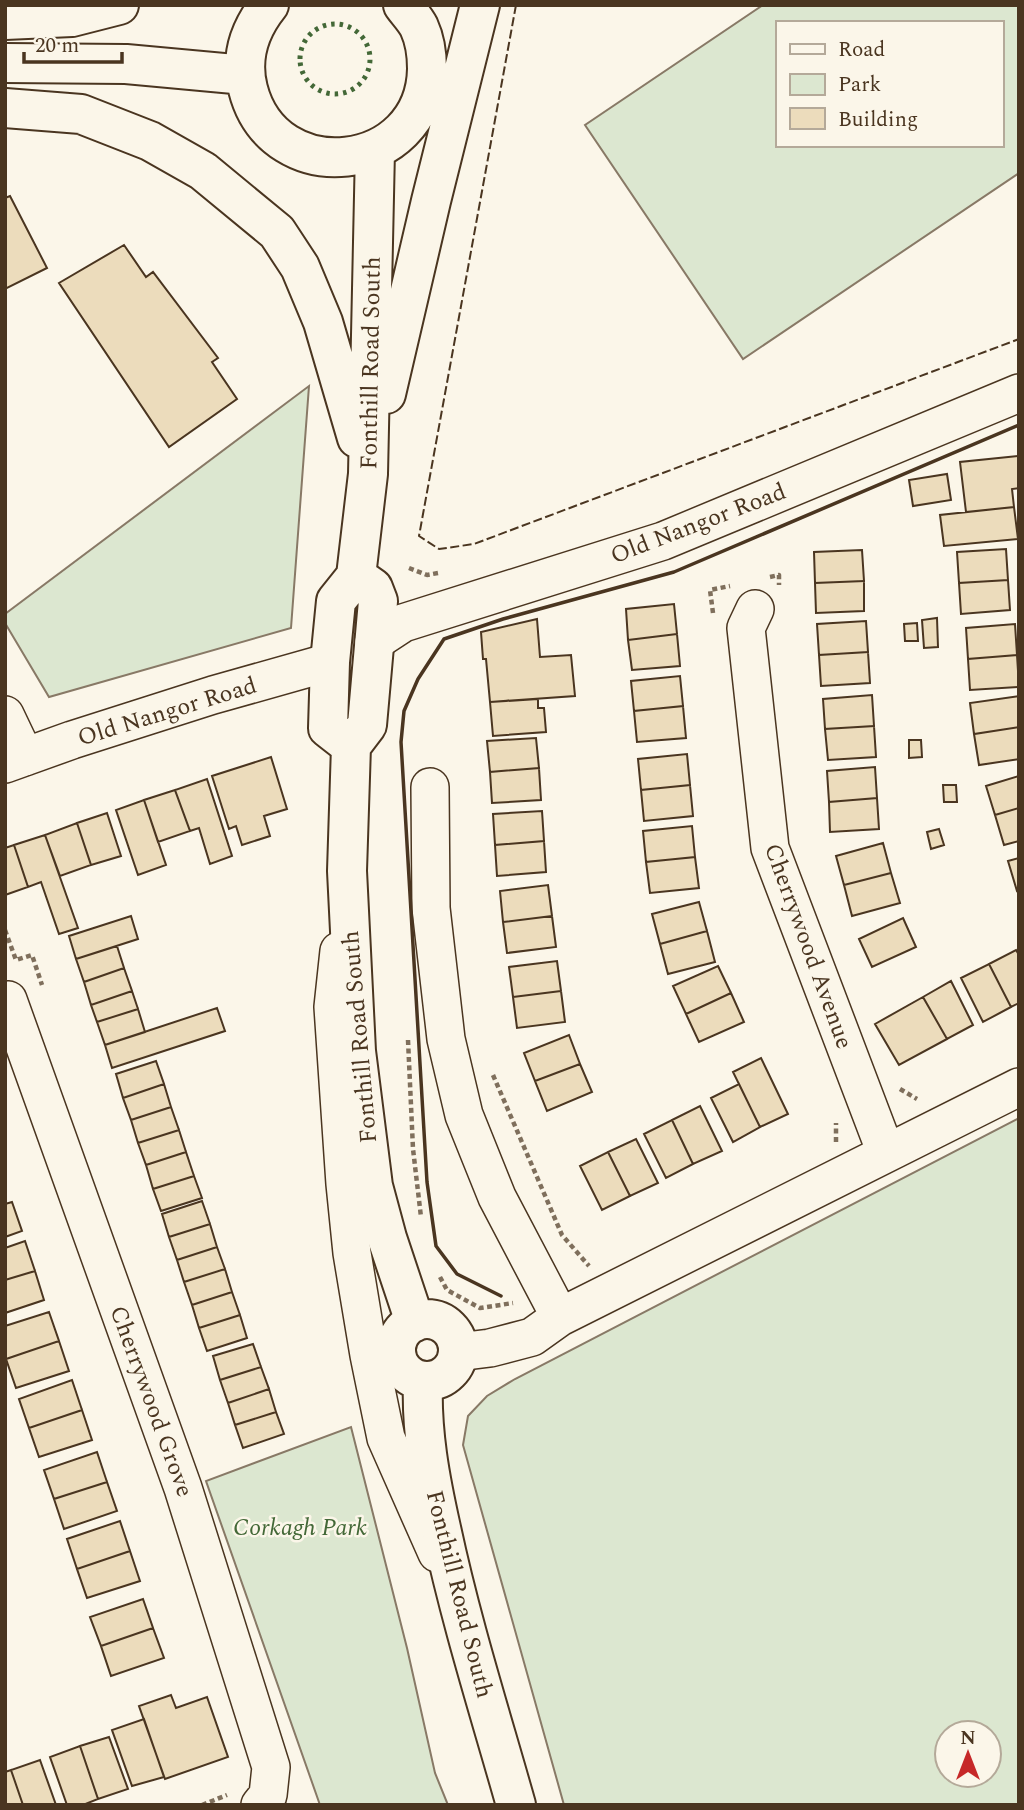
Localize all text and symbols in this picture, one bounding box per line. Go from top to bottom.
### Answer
scale bar [24,21,122,65]
legend [776,21,1003,147]
text: 20 m [35,30,79,62]
text: Road [838,34,885,66]
text: Park [838,69,882,101]
text: Building [838,104,918,136]
street label: Fonthill Road South [351,256,391,470]
street label: Old Nangor Road [605,474,792,574]
street label: Old Nangor Road [73,668,261,756]
street label: Cherrywood Avenue [754,838,862,1054]
street label: Fonthill Road South [333,929,387,1145]
street label: Cherrywood Grove [100,1301,202,1502]
street label: Fonthill Road South [416,1486,502,1702]
park label: Corkagh Park [233,1510,367,1546]
north arrow [933,1719,1003,1789]
text: N [960,1724,976,1753]

